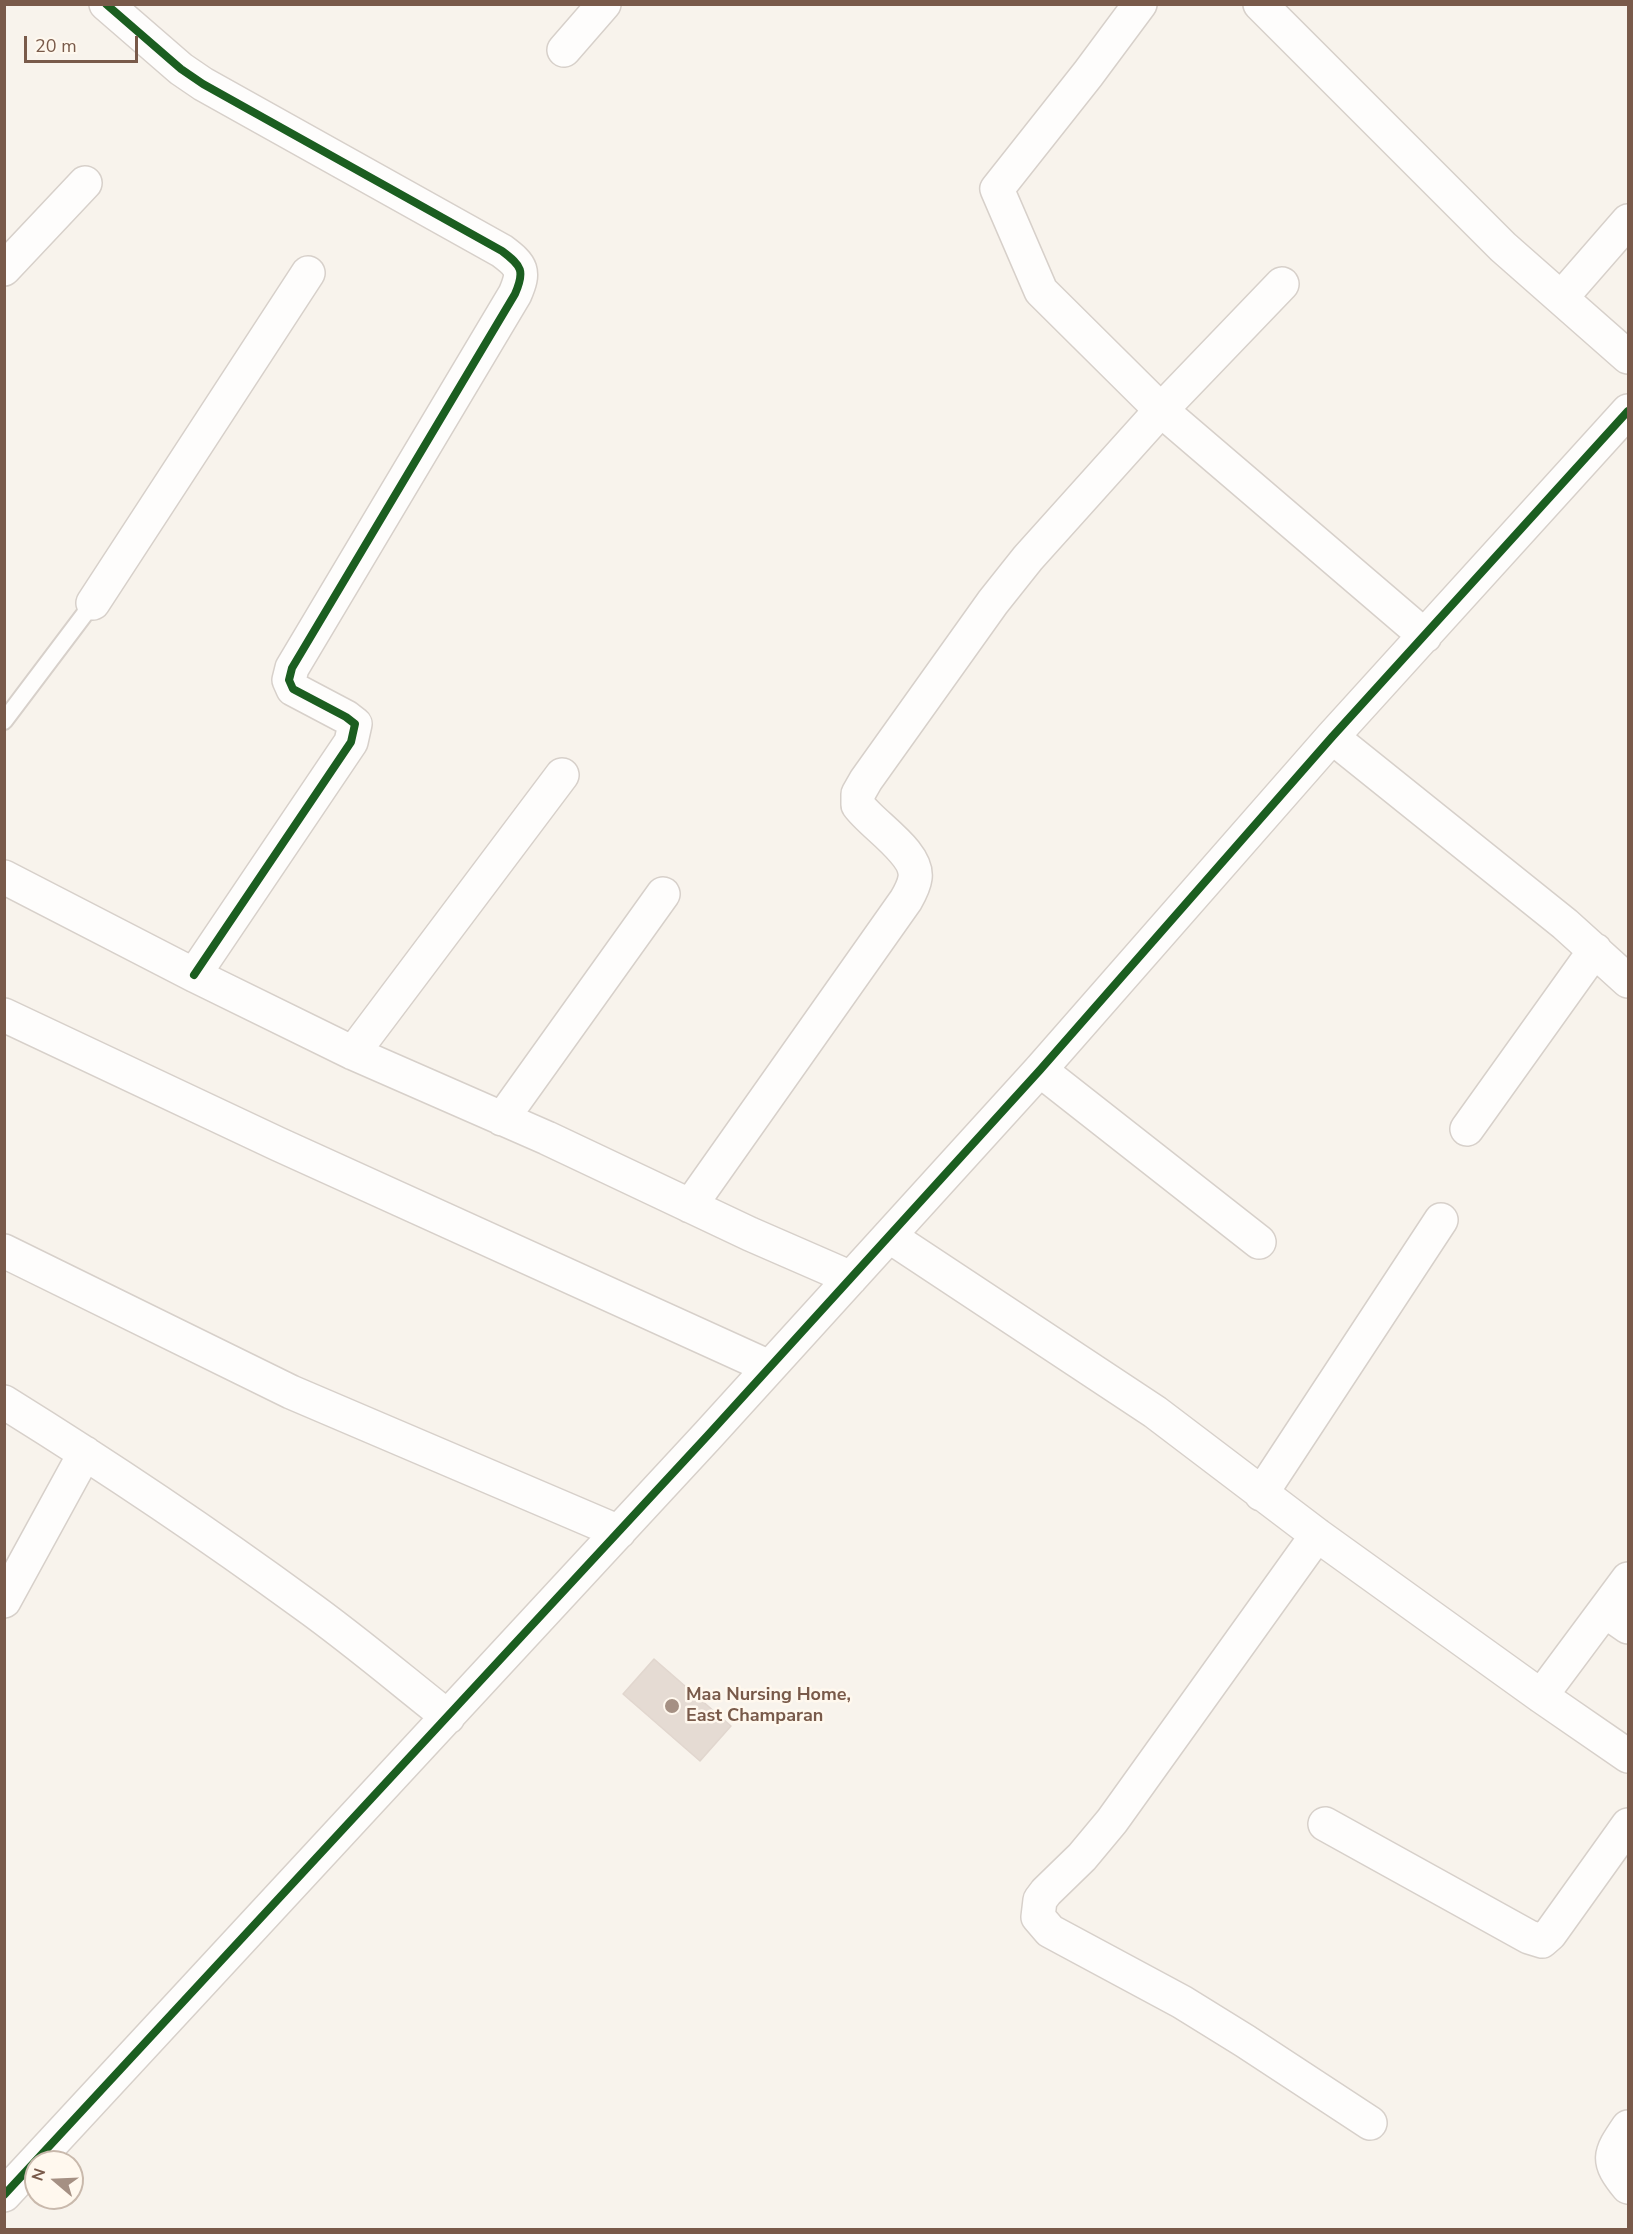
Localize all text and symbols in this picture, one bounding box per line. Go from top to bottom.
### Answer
scale bar [27,24,141,62]
text: 20 m [35,34,77,58]
place label: Maa Nursing Home, East Champaran [686,1685,851,1728]
marker: Maa Nursing Home, East Champaran [663,1697,681,1715]
north arrow [24,2150,84,2210]
text: N [27,2166,51,2184]

